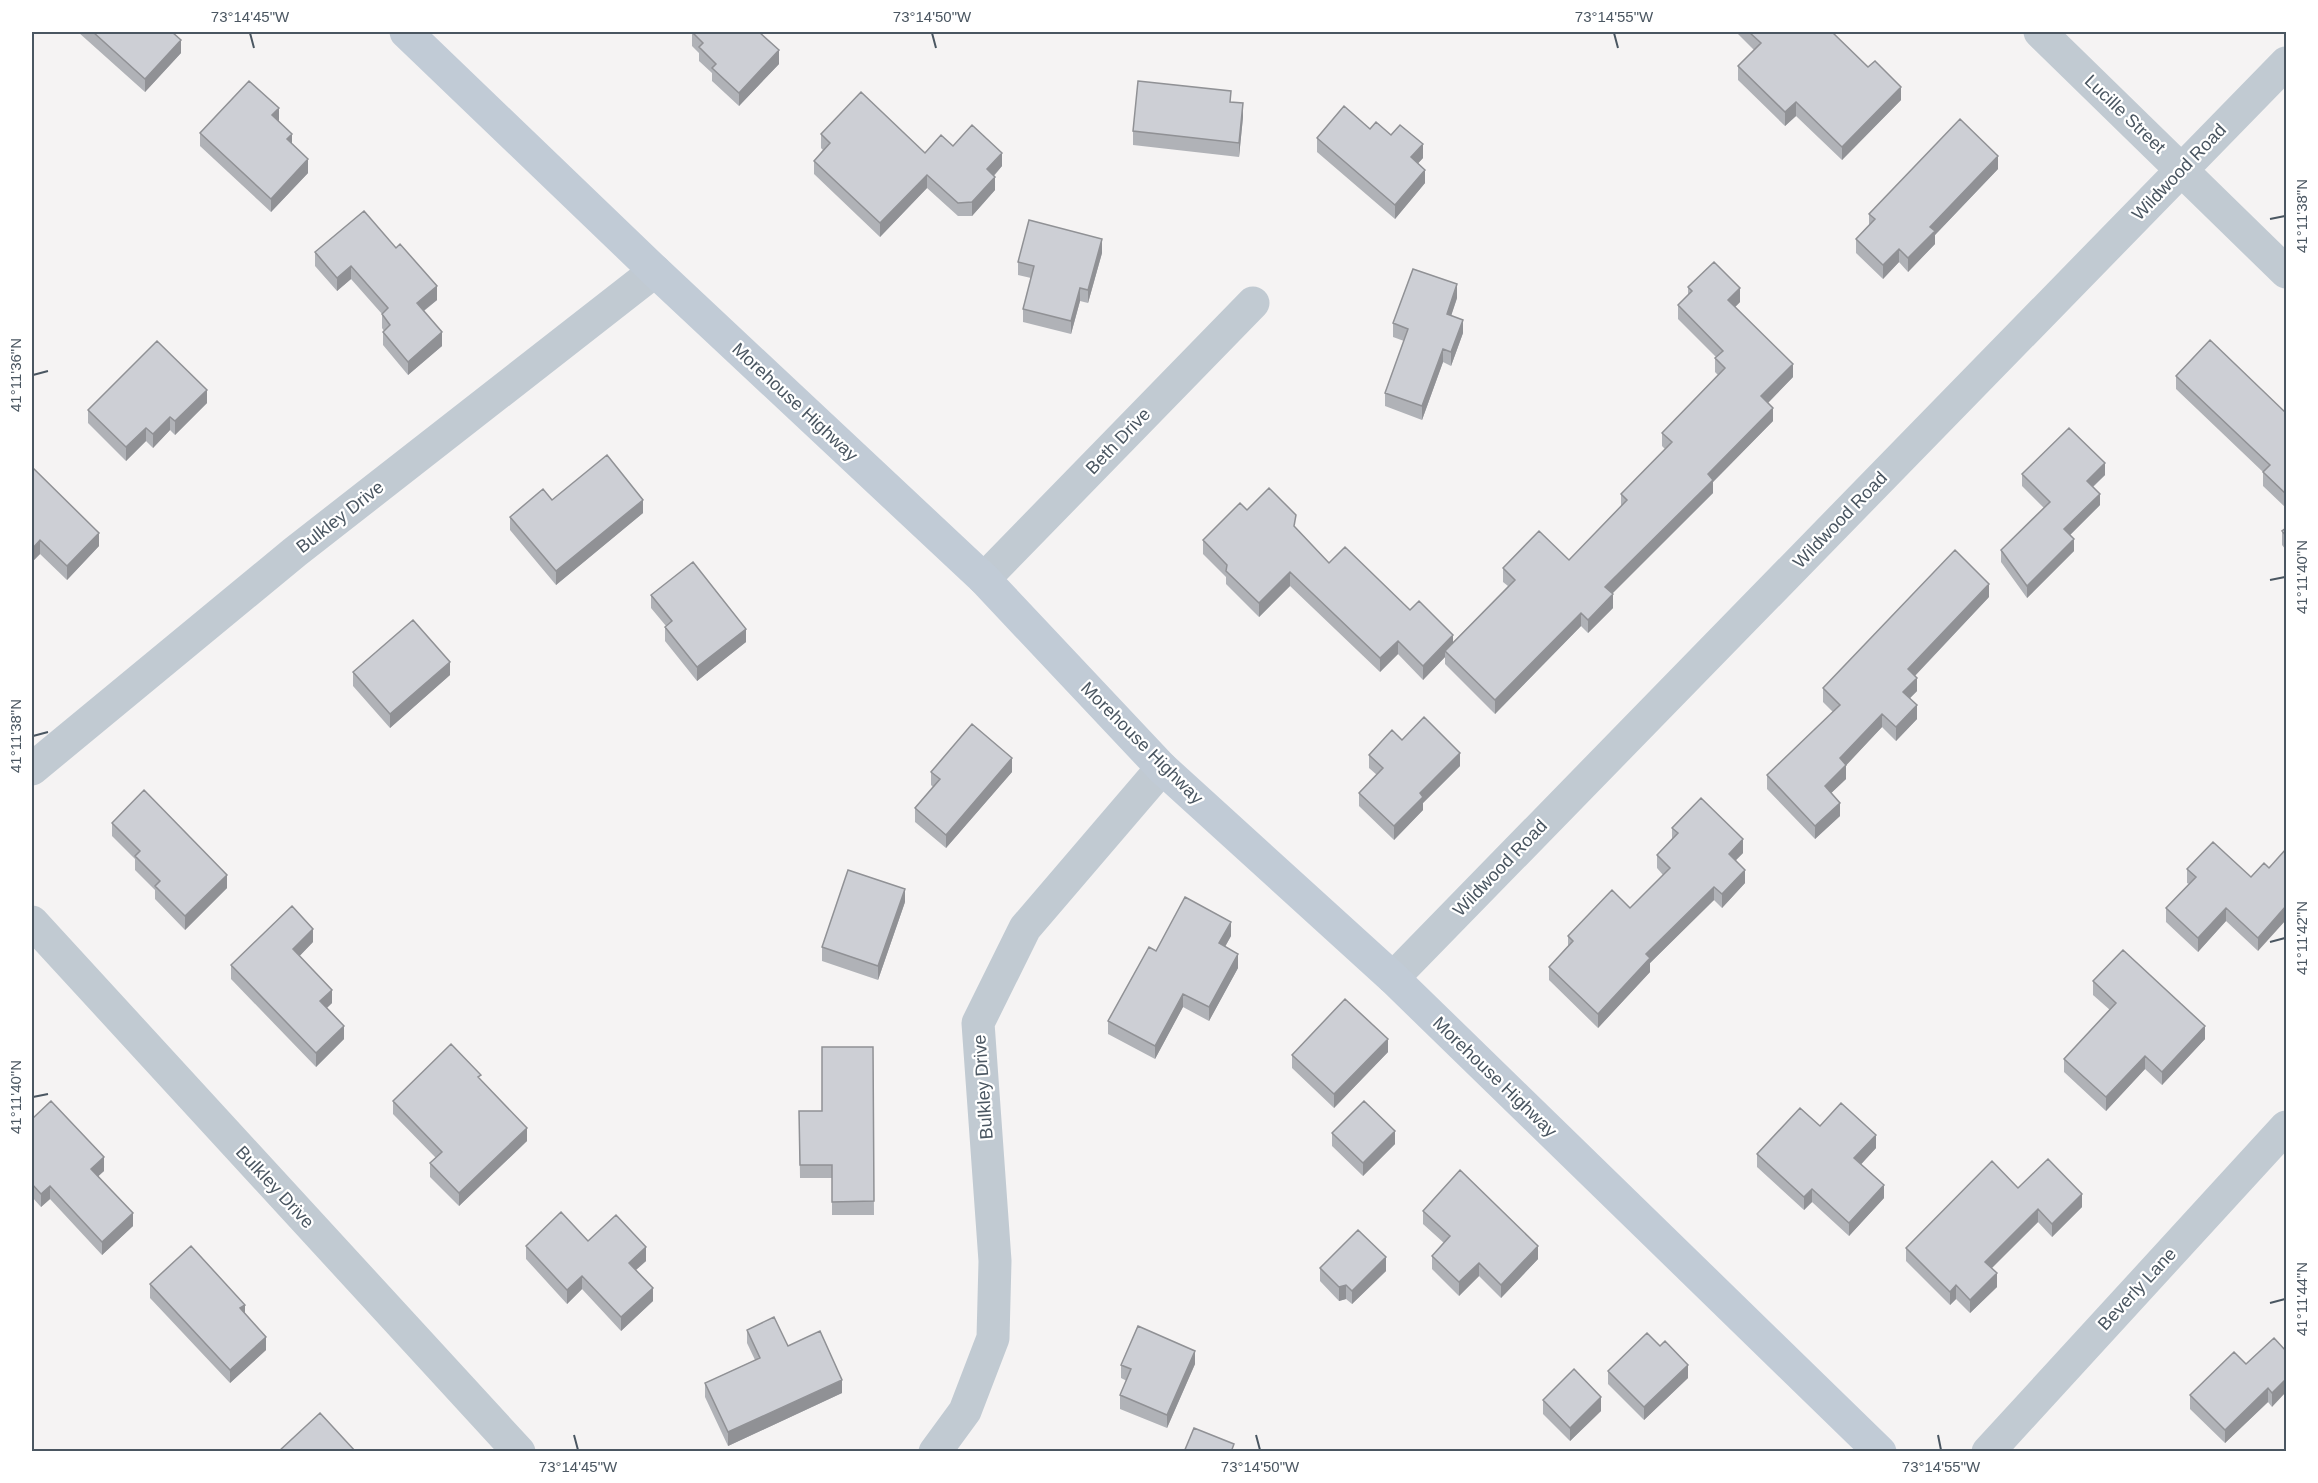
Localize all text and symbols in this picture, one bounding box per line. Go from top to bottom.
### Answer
text: 73°14'45"W [211,8,290,25]
text: 73°14'50"W [893,8,972,25]
text: 73°14'55"W [1575,8,1654,25]
street label: Lucille Street [2081,71,2169,157]
street label: Wildwood Road [2128,120,2230,224]
text: 41°11'38"N [2293,179,2310,253]
text: 41°11'36"N [7,338,24,412]
street label: Morehouse Highway [728,339,862,465]
street label: Beth Drive [1082,404,1154,478]
street label: Wildwood Road [1789,468,1891,572]
street label: Bulkley Drive [292,477,388,557]
text: 41°11'40"N [2293,540,2310,614]
street label: Morehouse Highway [1077,678,1207,808]
text: 41°11'38"N [7,699,24,773]
street label: Wildwood Road [1449,816,1551,920]
text: 41°11'42"N [2293,901,2310,975]
street label: Morehouse Highway [1429,1013,1561,1141]
street label: Bulkley Drive [969,1034,997,1140]
text: 41°11'40"N [7,1060,24,1134]
street label: Bulkley Drive [232,1142,318,1232]
street label: Beverly Lane [2094,1244,2180,1334]
text: 41°11'44"N [2293,1262,2310,1336]
text: 73°14'45"W [539,1458,618,1475]
text: 73°14'50"W [1221,1458,1300,1475]
text: 73°14'55"W [1902,1458,1981,1475]

